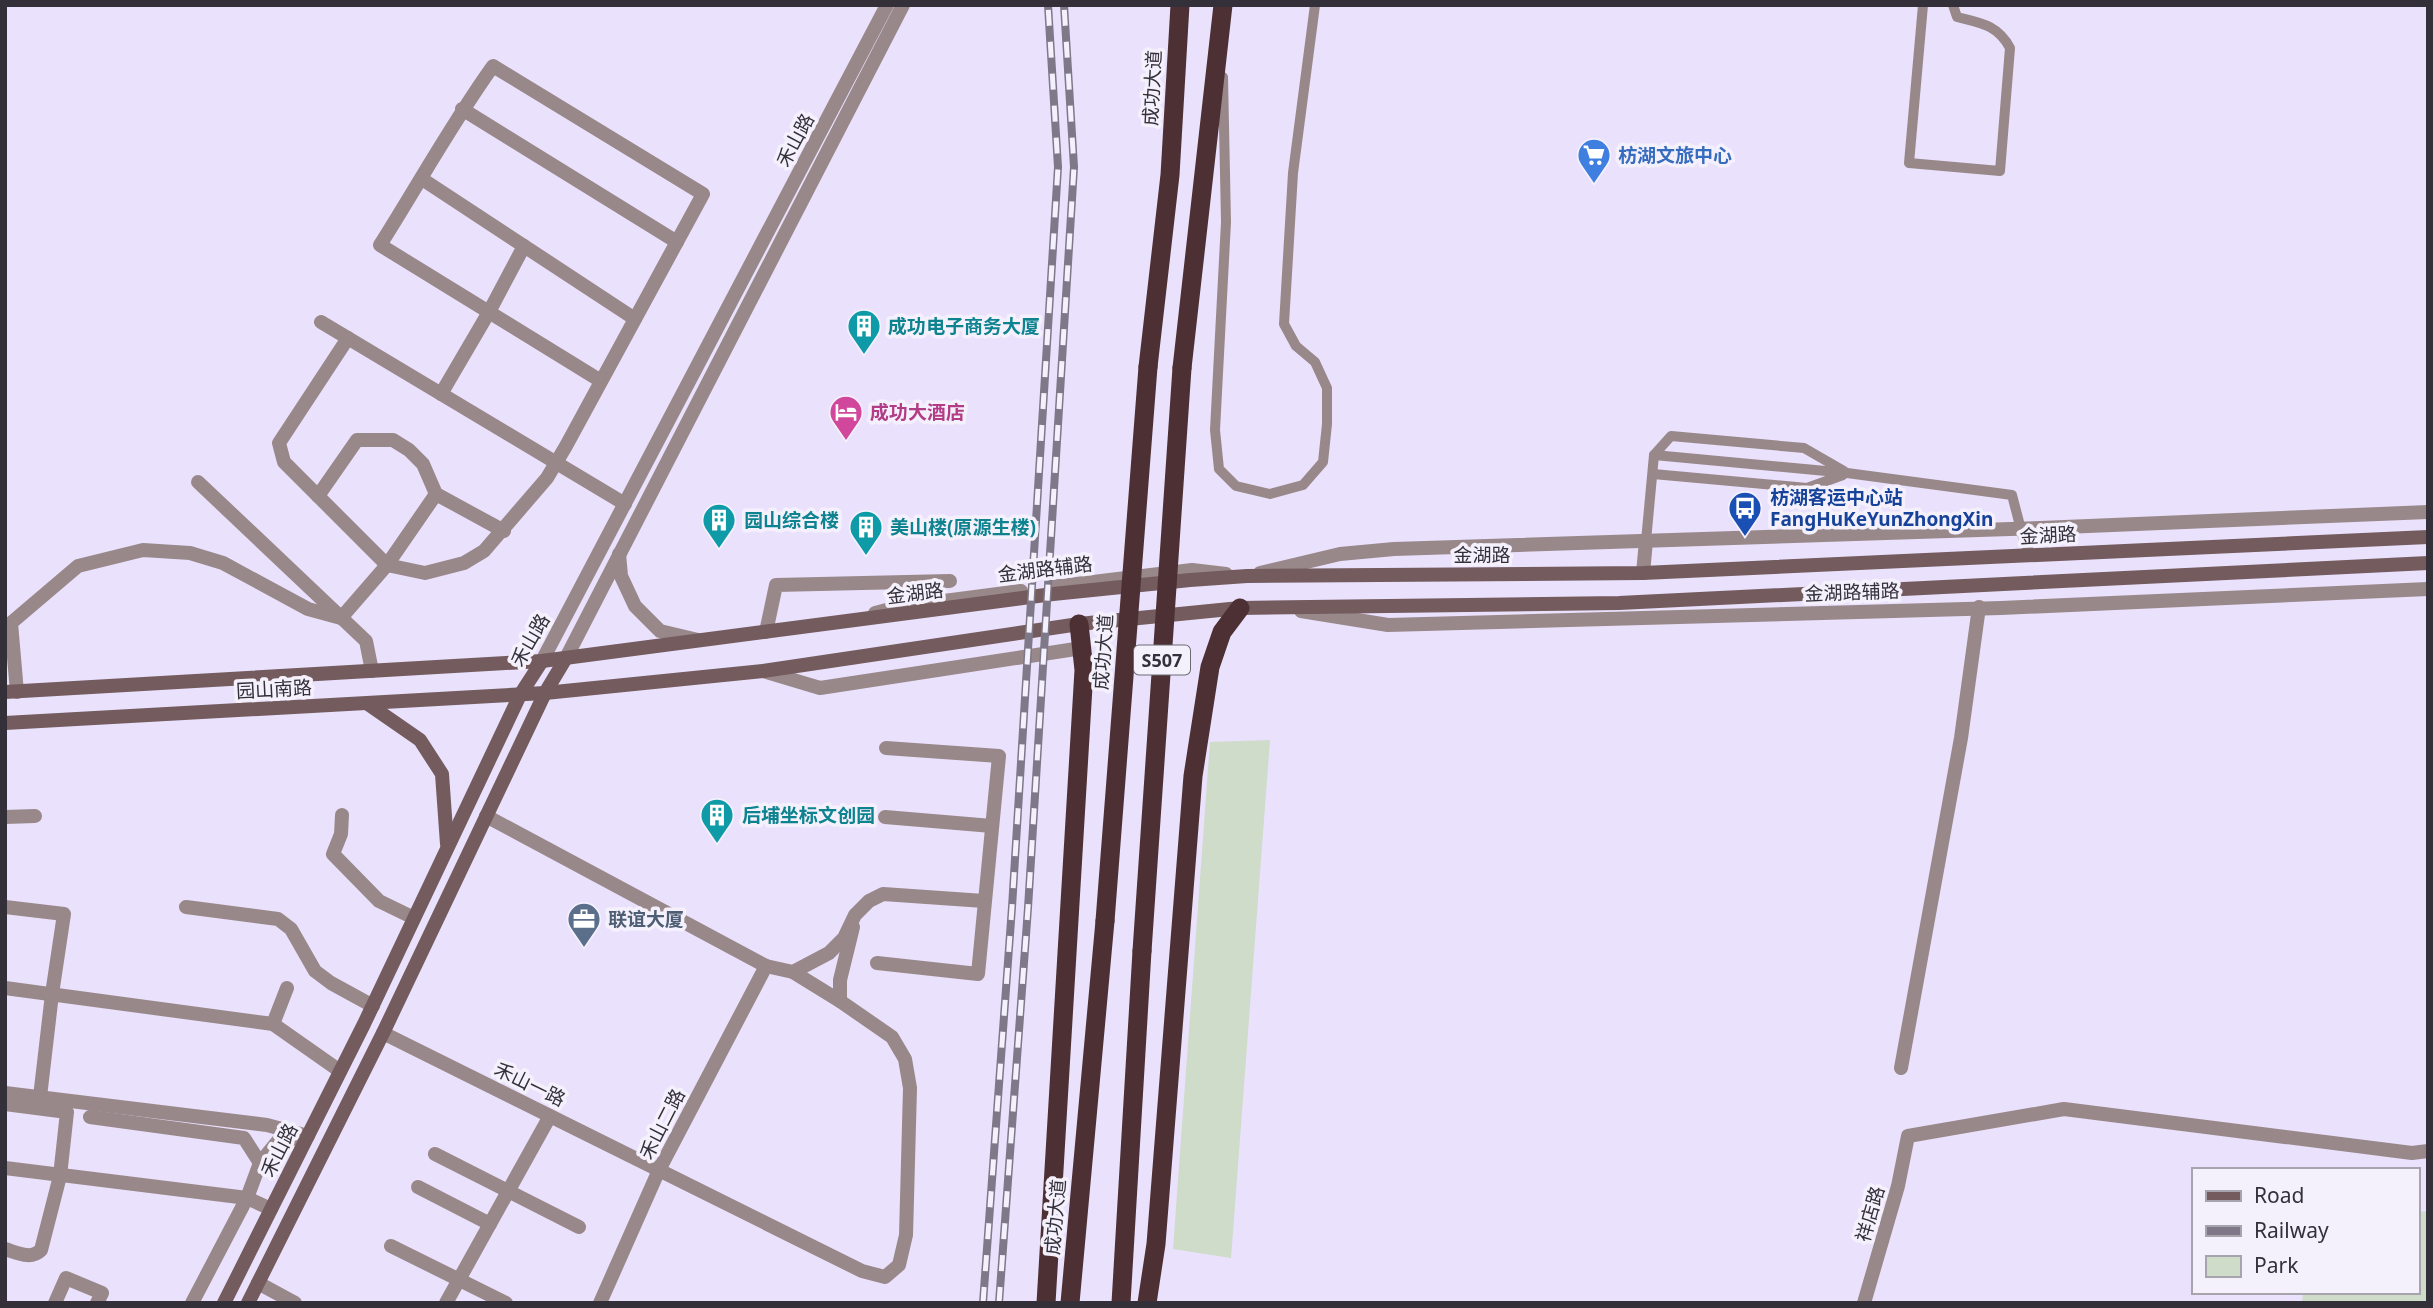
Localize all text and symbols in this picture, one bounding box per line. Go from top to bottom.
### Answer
street label: 成功大道 [1137,49,1167,127]
street label: 禾山路 [770,109,820,171]
supermarket icon: 枋湖文旅中心 [1575,136,1613,185]
place label: 枋湖文旅中心 [1618,142,1732,168]
building icon: 成功电子商务大厦 [845,307,883,356]
place label: 成功电子商务大厦 [888,313,1040,339]
hotel icon: 成功大酒店 [827,393,865,442]
place label: 成功大酒店 [870,399,965,425]
place label: 枋湖客运中心站 FangHuKeYunZhongXin [1770,484,1993,532]
bus stop icon: 枋湖客运中心站 FangHuKeYunZhongXin [1726,489,1764,538]
building icon: 园山综合楼 [700,501,738,550]
place label: 园山综合楼 [744,507,839,533]
building icon: 美山楼(原源生楼) [847,508,885,557]
place label: 美山楼(原源生楼) [890,514,1036,540]
street label: 金湖路 [2019,521,2077,549]
street label: 金湖路 [1453,542,1511,568]
street label: 金湖路辅路 [996,550,1094,588]
street label: 金湖路 [885,577,945,609]
street label: 金湖路辅路 [1804,577,1900,607]
street label: 禾山路 [504,609,556,671]
street label: 成功大道 [1087,613,1119,691]
road number: S507 [1134,646,1190,674]
street label: 园山南路 [235,674,313,704]
building icon: 后埔坐标文创园 [698,796,736,845]
place label: 后埔坐标文创园 [742,802,875,828]
office icon: 联谊大厦 [565,900,603,949]
place label: 联谊大厦 [608,906,684,932]
street label: 禾山一路 [490,1056,570,1112]
street label: 禾山二路 [633,1084,691,1164]
street label: 禾山路 [254,1119,304,1181]
legend [2192,1168,2419,1294]
street label: 成功大道 [1039,1178,1071,1256]
text: Road [2254,1181,2304,1209]
street label: 祥店路 [1850,1183,1890,1245]
text: Railway [2254,1216,2329,1244]
text: Park [2254,1251,2299,1279]

